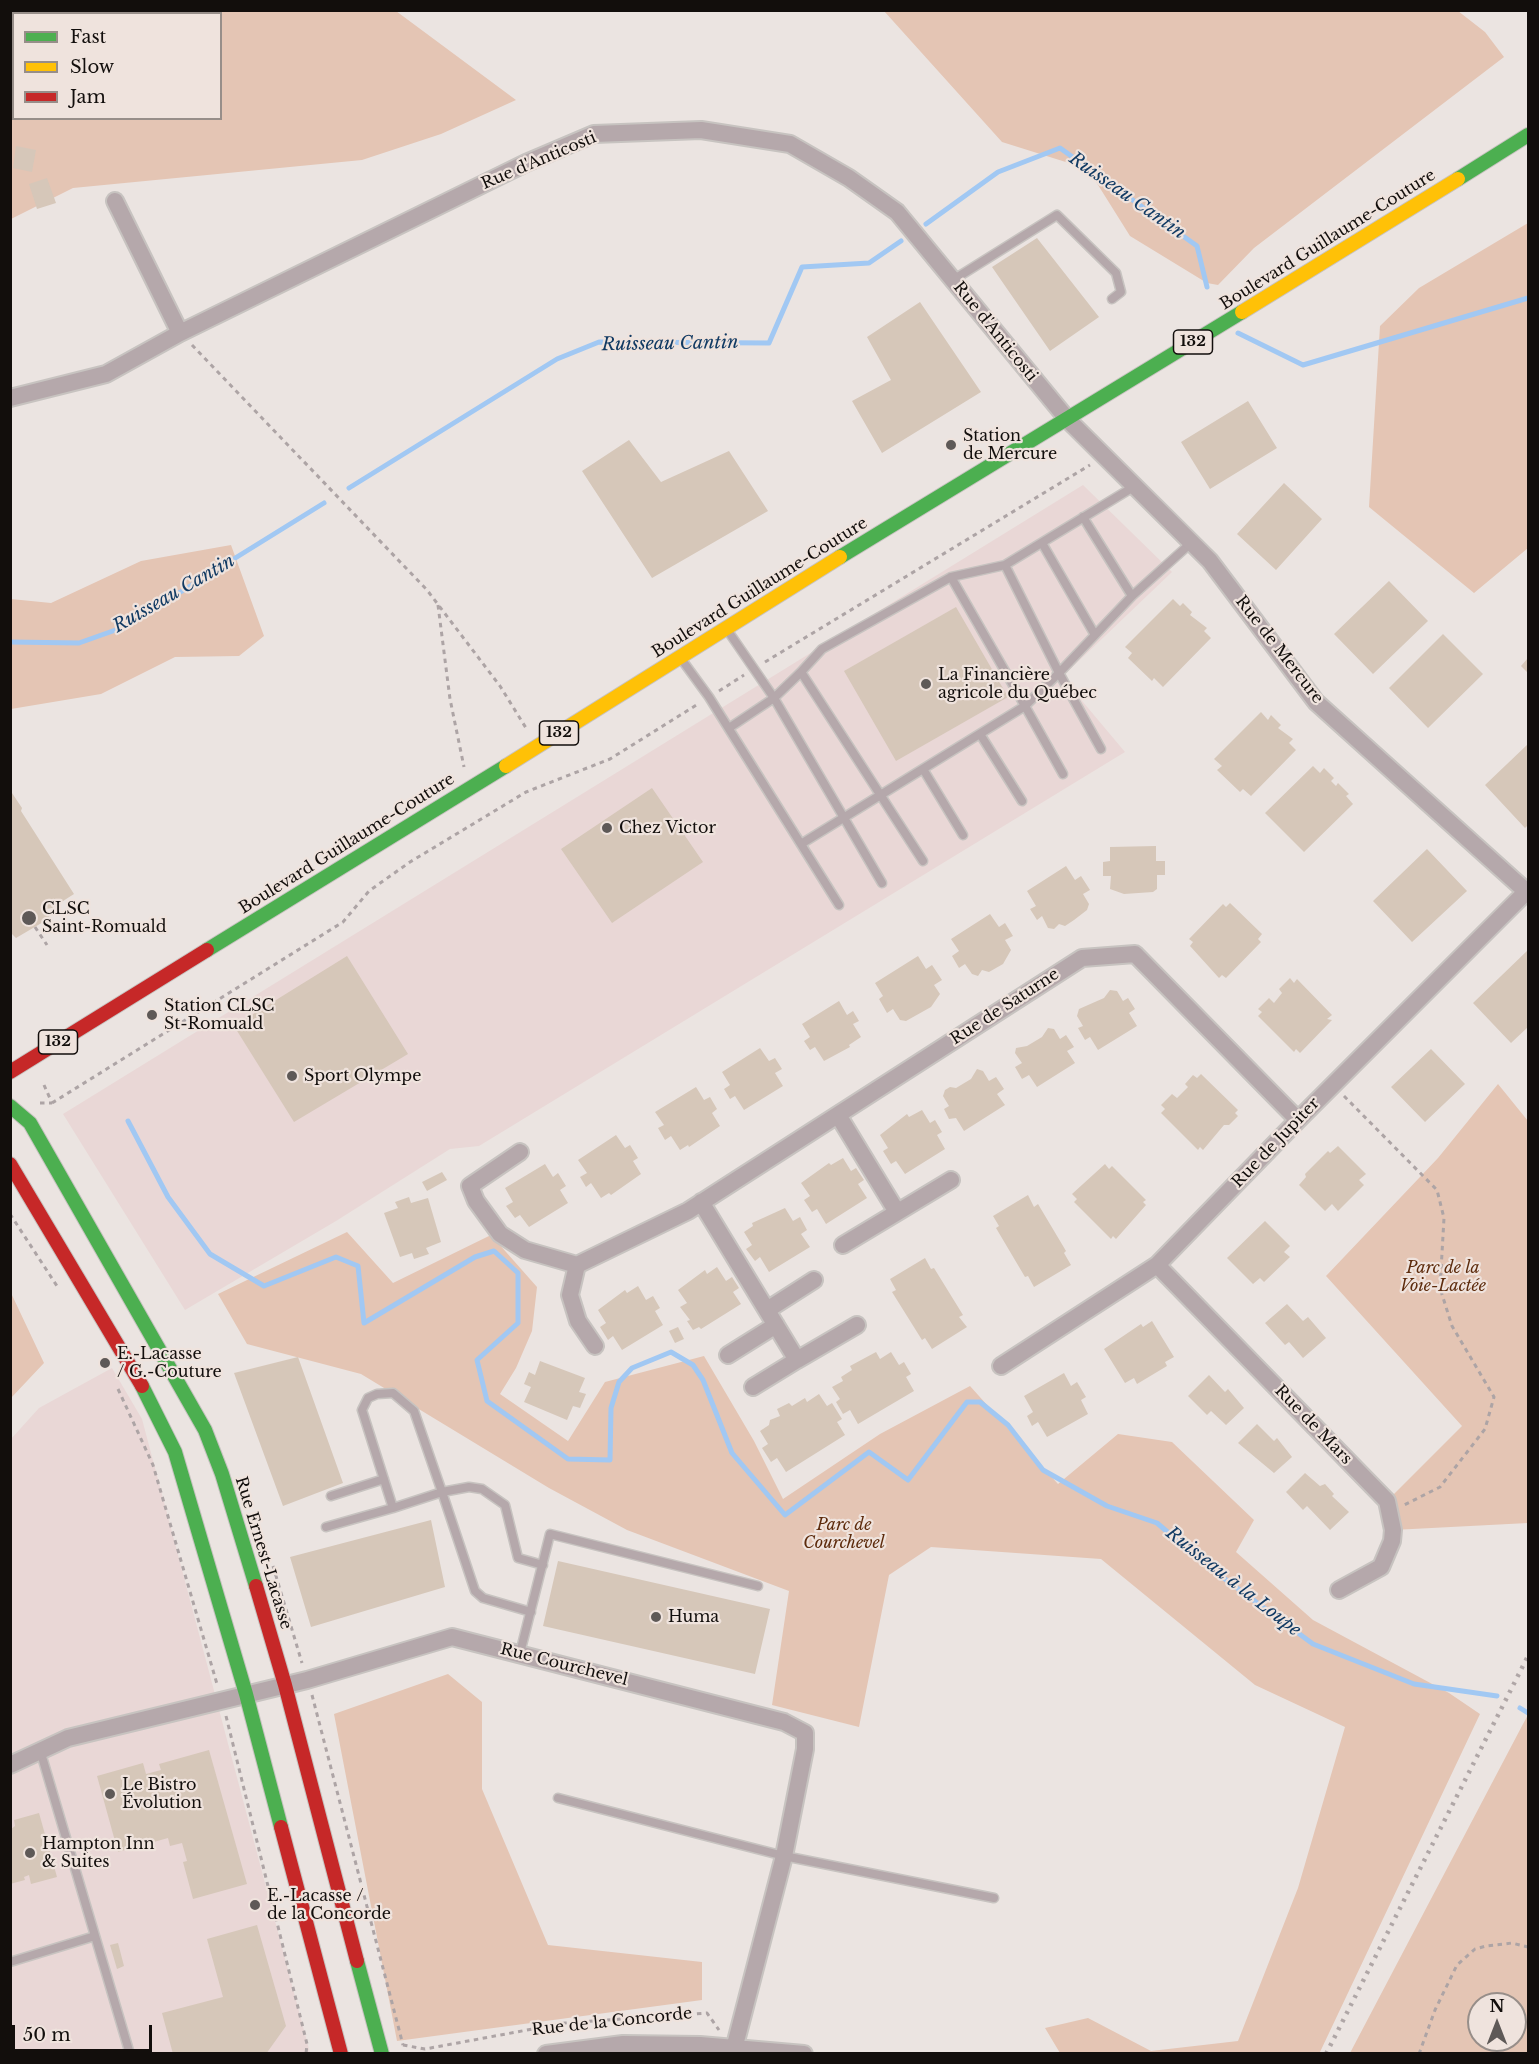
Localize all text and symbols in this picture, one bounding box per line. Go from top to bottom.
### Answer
legend [12,12,222,120]
text: Fast [70,26,106,48]
text: Slow [70,56,114,78]
text: Jam [70,86,106,108]
street label: Rue d'Anticosti [479,128,599,194]
water label: Ruisseau Cantin [1065,148,1189,244]
street label: Boulevard Guillaume-Couture [1217,166,1439,314]
street label: Rue d'Anticosti [949,278,1041,386]
road number: 132 [1174,330,1212,354]
water label: Ruisseau Cantin [601,332,739,356]
place label: Station de Mercure [963,426,1057,464]
marker: Station de Mercure [944,438,958,452]
street label: Boulevard Guillaume-Couture [649,514,871,662]
water label: Ruisseau Cantin [109,550,239,638]
street label: Rue de Mercure [1231,592,1327,708]
place label: La Financière agricole du Québec [938,665,1097,703]
marker: La Financière agricole du Québec [919,677,933,691]
road number: 132 [540,721,578,745]
street label: Boulevard Guillaume-Couture [236,770,458,918]
place label: Chez Victor [619,818,716,838]
marker: Chez Victor [600,821,614,835]
place label: CLSC Saint-Romuald [42,899,167,937]
marker: CLSC Saint-Romuald [20,909,38,927]
street label: Rue de Saturne [947,965,1063,1049]
place label: Station CLSC St-Romuald [164,996,274,1034]
marker: Station CLSC St-Romuald [145,1008,159,1022]
road number: 132 [38,1030,78,1054]
place label: Sport Olympe [304,1066,421,1086]
marker: Sport Olympe [285,1069,299,1083]
street label: Rue de Jupiter [1228,1094,1324,1192]
park label: Parc de la Voie-Lactée [1400,1258,1486,1296]
place label: E.-Lacasse / G.-Couture [117,1344,222,1382]
marker: E.-Lacasse / G.-Couture [98,1356,112,1370]
street label: Rue de Mars [1270,1381,1356,1469]
street label: Rue Ernest-Lacasse [231,1474,295,1632]
park label: Parc de Courchevel [803,1515,885,1553]
water label: Ruisseau à la Loupe [1161,1523,1305,1641]
place label: Huma [668,1607,719,1627]
marker: Huma [649,1610,663,1624]
street label: Rue Courchevel [498,1640,630,1690]
place label: Le Bistro Évolution [122,1775,202,1813]
marker: Le Bistro Évolution [103,1787,117,1801]
place label: Hampton Inn & Suites [42,1834,155,1872]
marker: Hampton Inn & Suites [23,1846,37,1860]
place label: E.-Lacasse / de la Concorde [267,1886,391,1924]
marker: E.-Lacasse / de la Concorde [248,1898,262,1912]
north arrow [1467,1992,1527,2052]
text: N [1489,1996,1505,2016]
street label: Rue de la Concorde [531,2004,693,2040]
scale bar [15,2013,154,2051]
text: 50 m [23,2024,71,2046]

